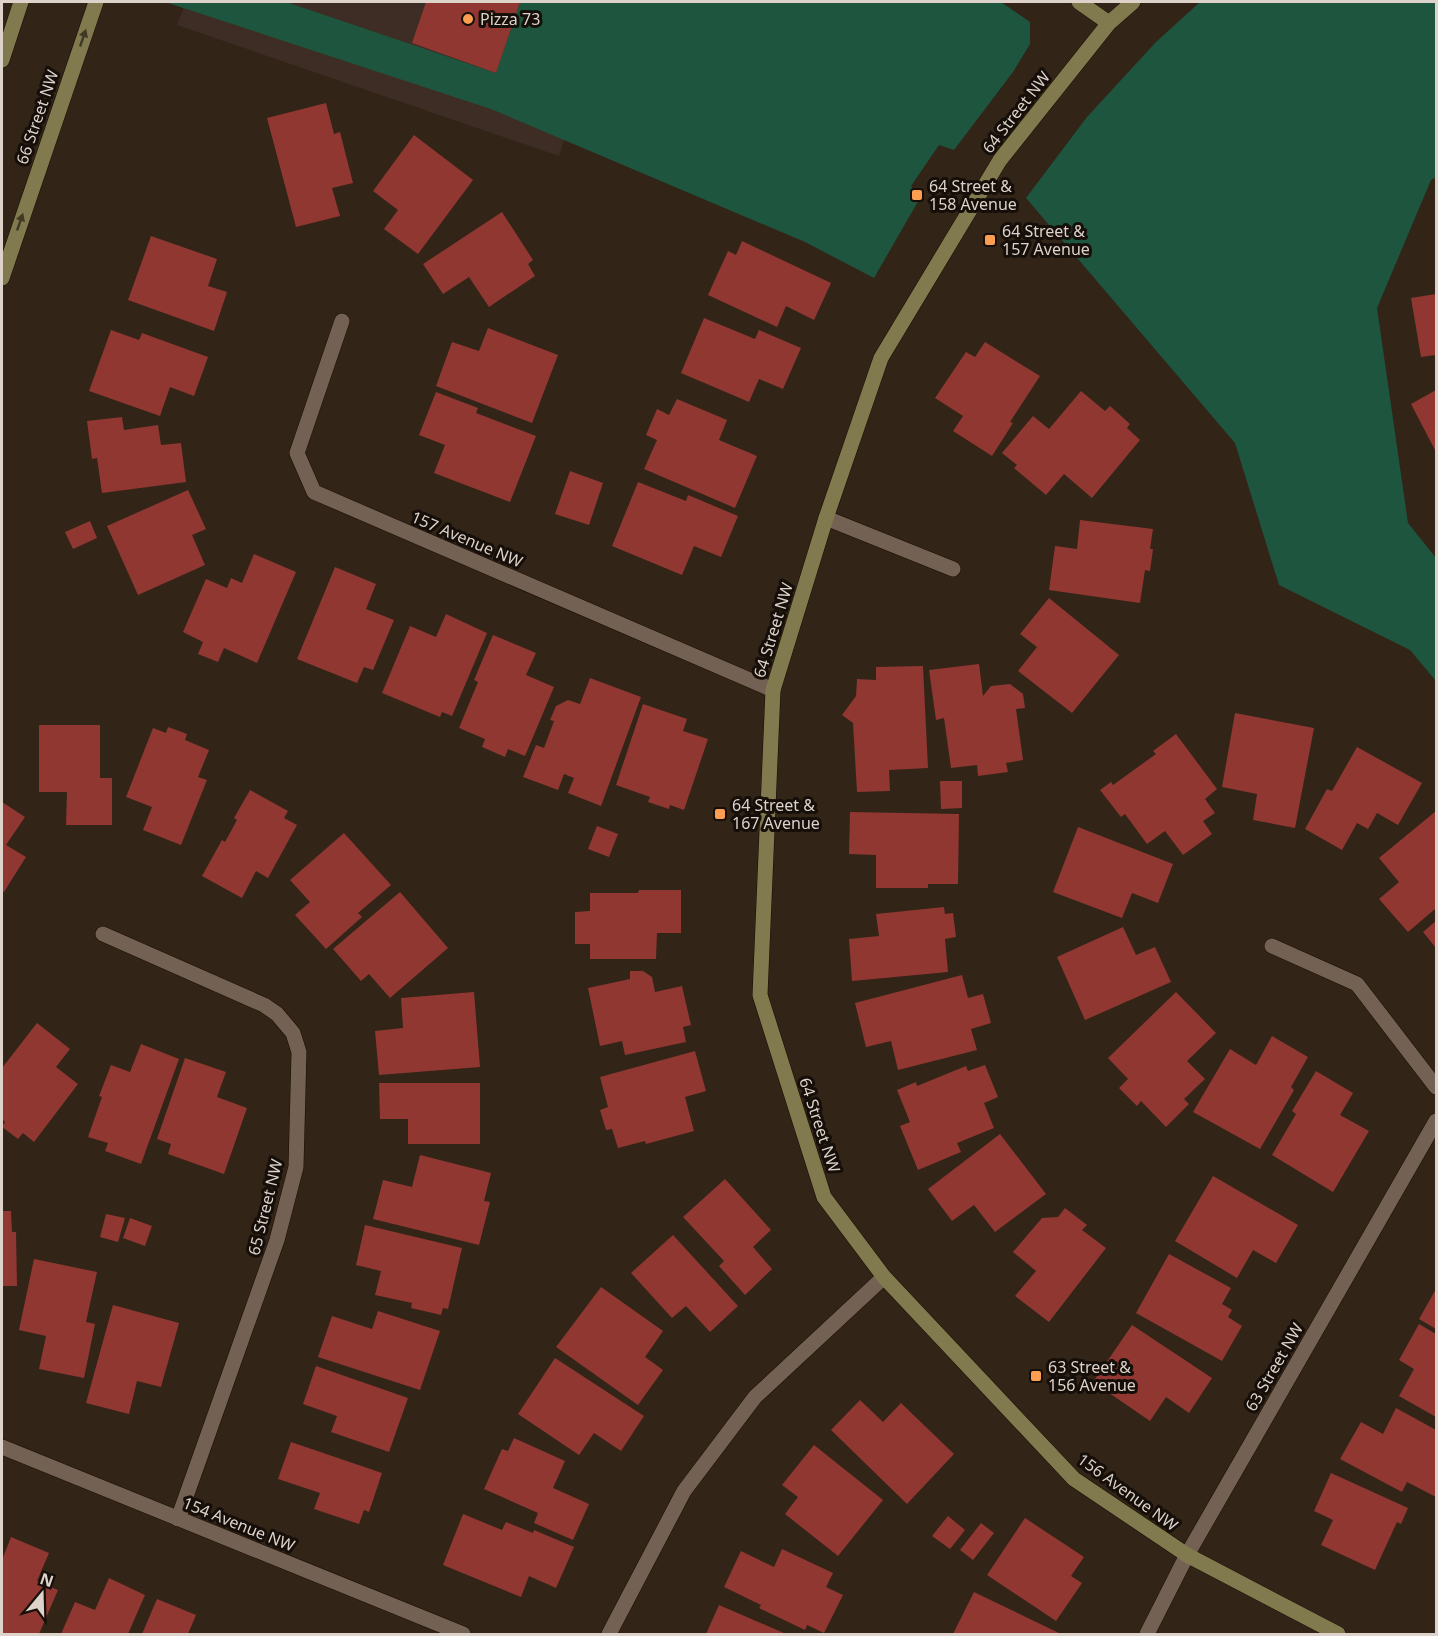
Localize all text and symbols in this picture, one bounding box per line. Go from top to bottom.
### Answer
place label: Pizza 73 [480,8,540,30]
marker: Pizza 73 [461,12,475,26]
one-way arrow [79,29,89,47]
street label: 64 Street NW [977,66,1055,158]
street label: 66 Street NW [11,67,63,167]
place label: 64 Street & 158 Avenue [929,175,1017,215]
marker: 64 Street & 158 Avenue [910,188,924,202]
one-way arrow [16,213,26,231]
place label: 64 Street & 157 Avenue [1002,220,1090,260]
marker: 64 Street & 157 Avenue [983,233,997,247]
street label: 157 Avenue NW [408,506,526,572]
street label: 64 Street NW [748,580,798,680]
place label: 64 Street & 167 Avenue [732,794,820,834]
marker: 64 Street & 167 Avenue [713,807,727,821]
street label: 64 Street NW [794,1075,846,1175]
street label: 65 Street NW [242,1157,288,1257]
street label: 63 Street NW [1240,1319,1308,1415]
place label: 63 Street & 156 Avenue [1048,1356,1136,1396]
marker: 63 Street & 156 Avenue [1029,1369,1043,1383]
street label: 156 Avenue NW [1073,1448,1183,1536]
street label: 154 Avenue NW [180,1492,298,1557]
north arrow [12,1564,72,1624]
text: N [37,1567,57,1592]

